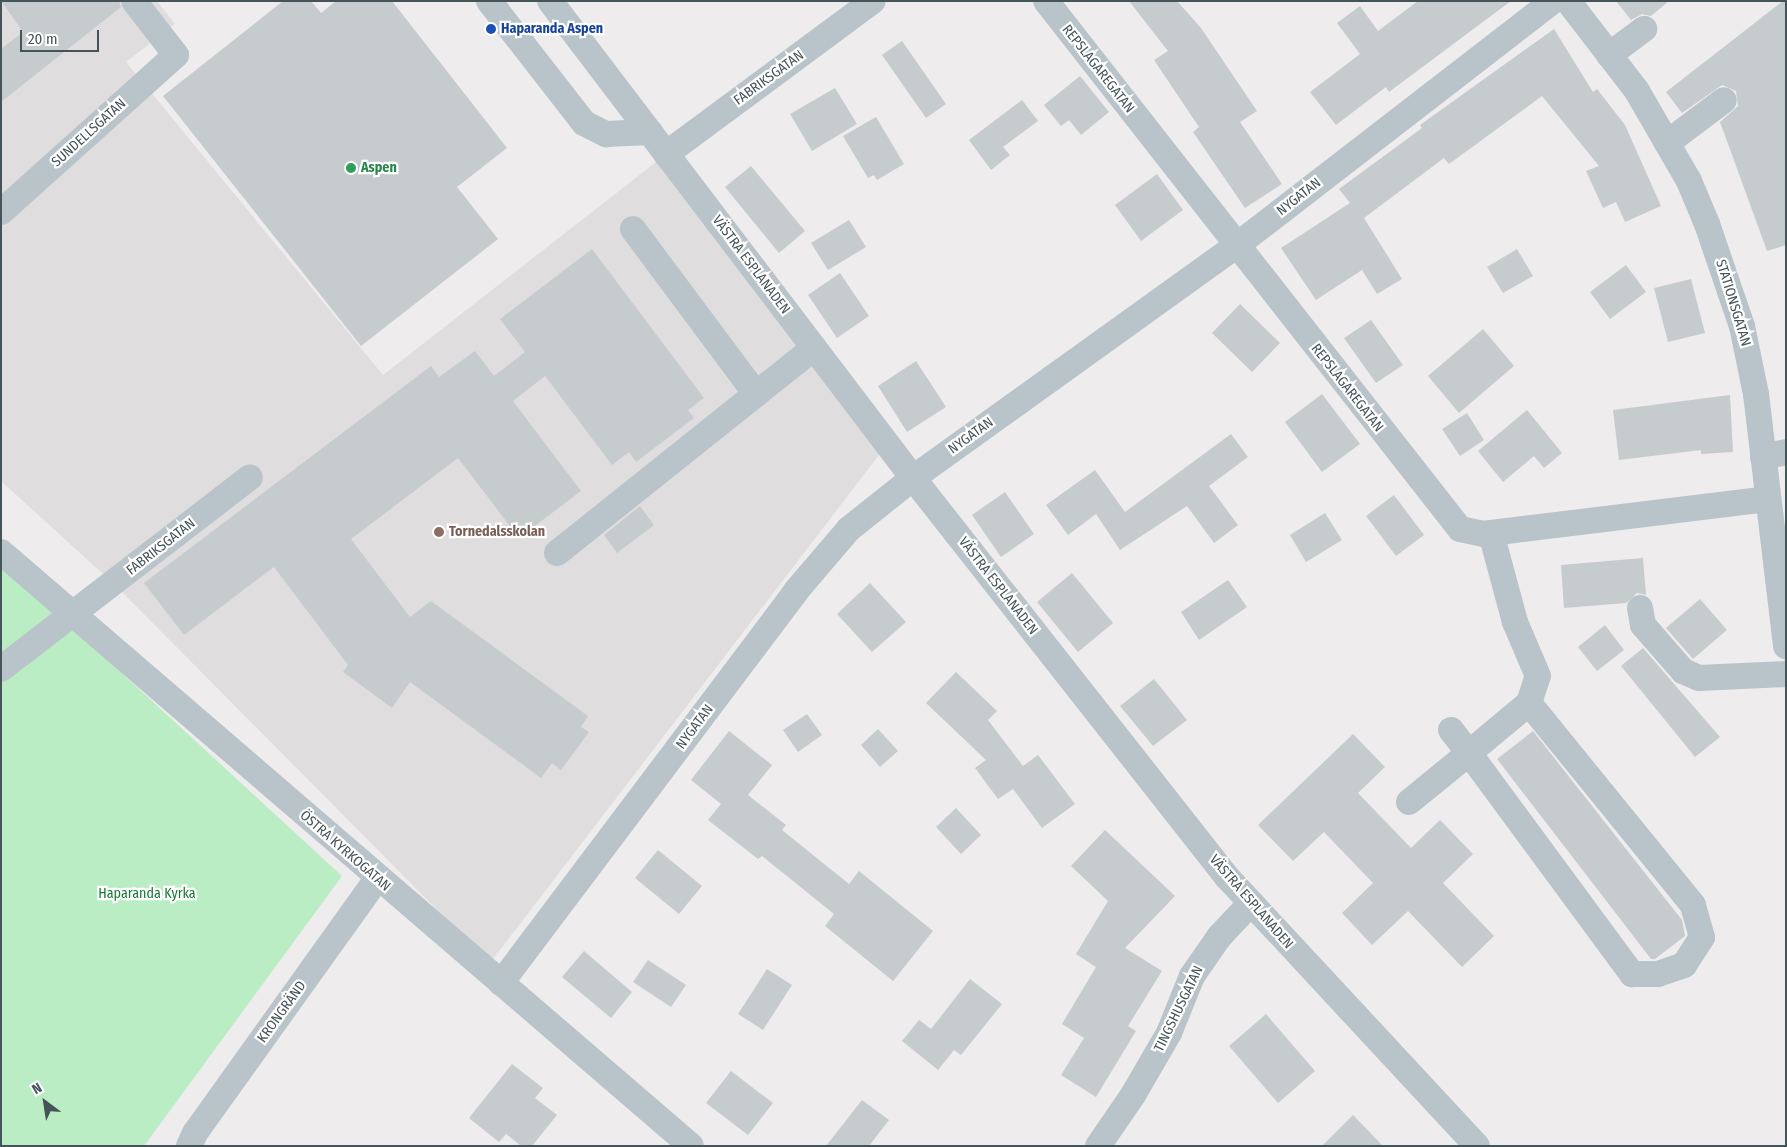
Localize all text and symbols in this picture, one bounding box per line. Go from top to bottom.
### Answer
scale bar [22,20,101,52]
place label: Haparanda Aspen [501,21,603,37]
street label: REPSLAGAREGATAN [1058,22,1138,116]
marker: Haparanda Aspen [485,23,497,35]
text: 20 m [28,30,58,48]
street label: FABRIKSGATAN [731,47,807,109]
street label: SUNDELLSGATAN [49,95,129,171]
place label: Aspen [361,160,397,176]
marker: Aspen [345,162,357,174]
street label: NYGATAN [1274,175,1324,219]
street label: VÄSTRA ESPLANADEN [708,212,794,318]
street label: STATIONSGATAN [1712,258,1754,348]
street label: REPSLAGAREGATAN [1307,341,1387,435]
street label: NYGATAN [945,414,997,458]
street label: FABRIKSGATAN [123,515,199,579]
place label: Tornedalsskolan [449,524,545,540]
marker: Tornedalsskolan [433,526,445,538]
street label: VÄSTRA ESPLANADEN [955,534,1041,638]
street label: NYGATAN [673,701,717,753]
street label: ÖSTRA KYRKOGATAN [296,807,394,895]
street label: VÄSTRA ESPLANADEN [1206,852,1296,952]
park label: Haparanda Kyrka [98,886,196,902]
street label: TINGSHUSGATAN [1151,963,1207,1055]
street label: KRONGRÄND [254,978,310,1046]
north arrow [20,1077,70,1127]
text: N [29,1079,45,1098]

